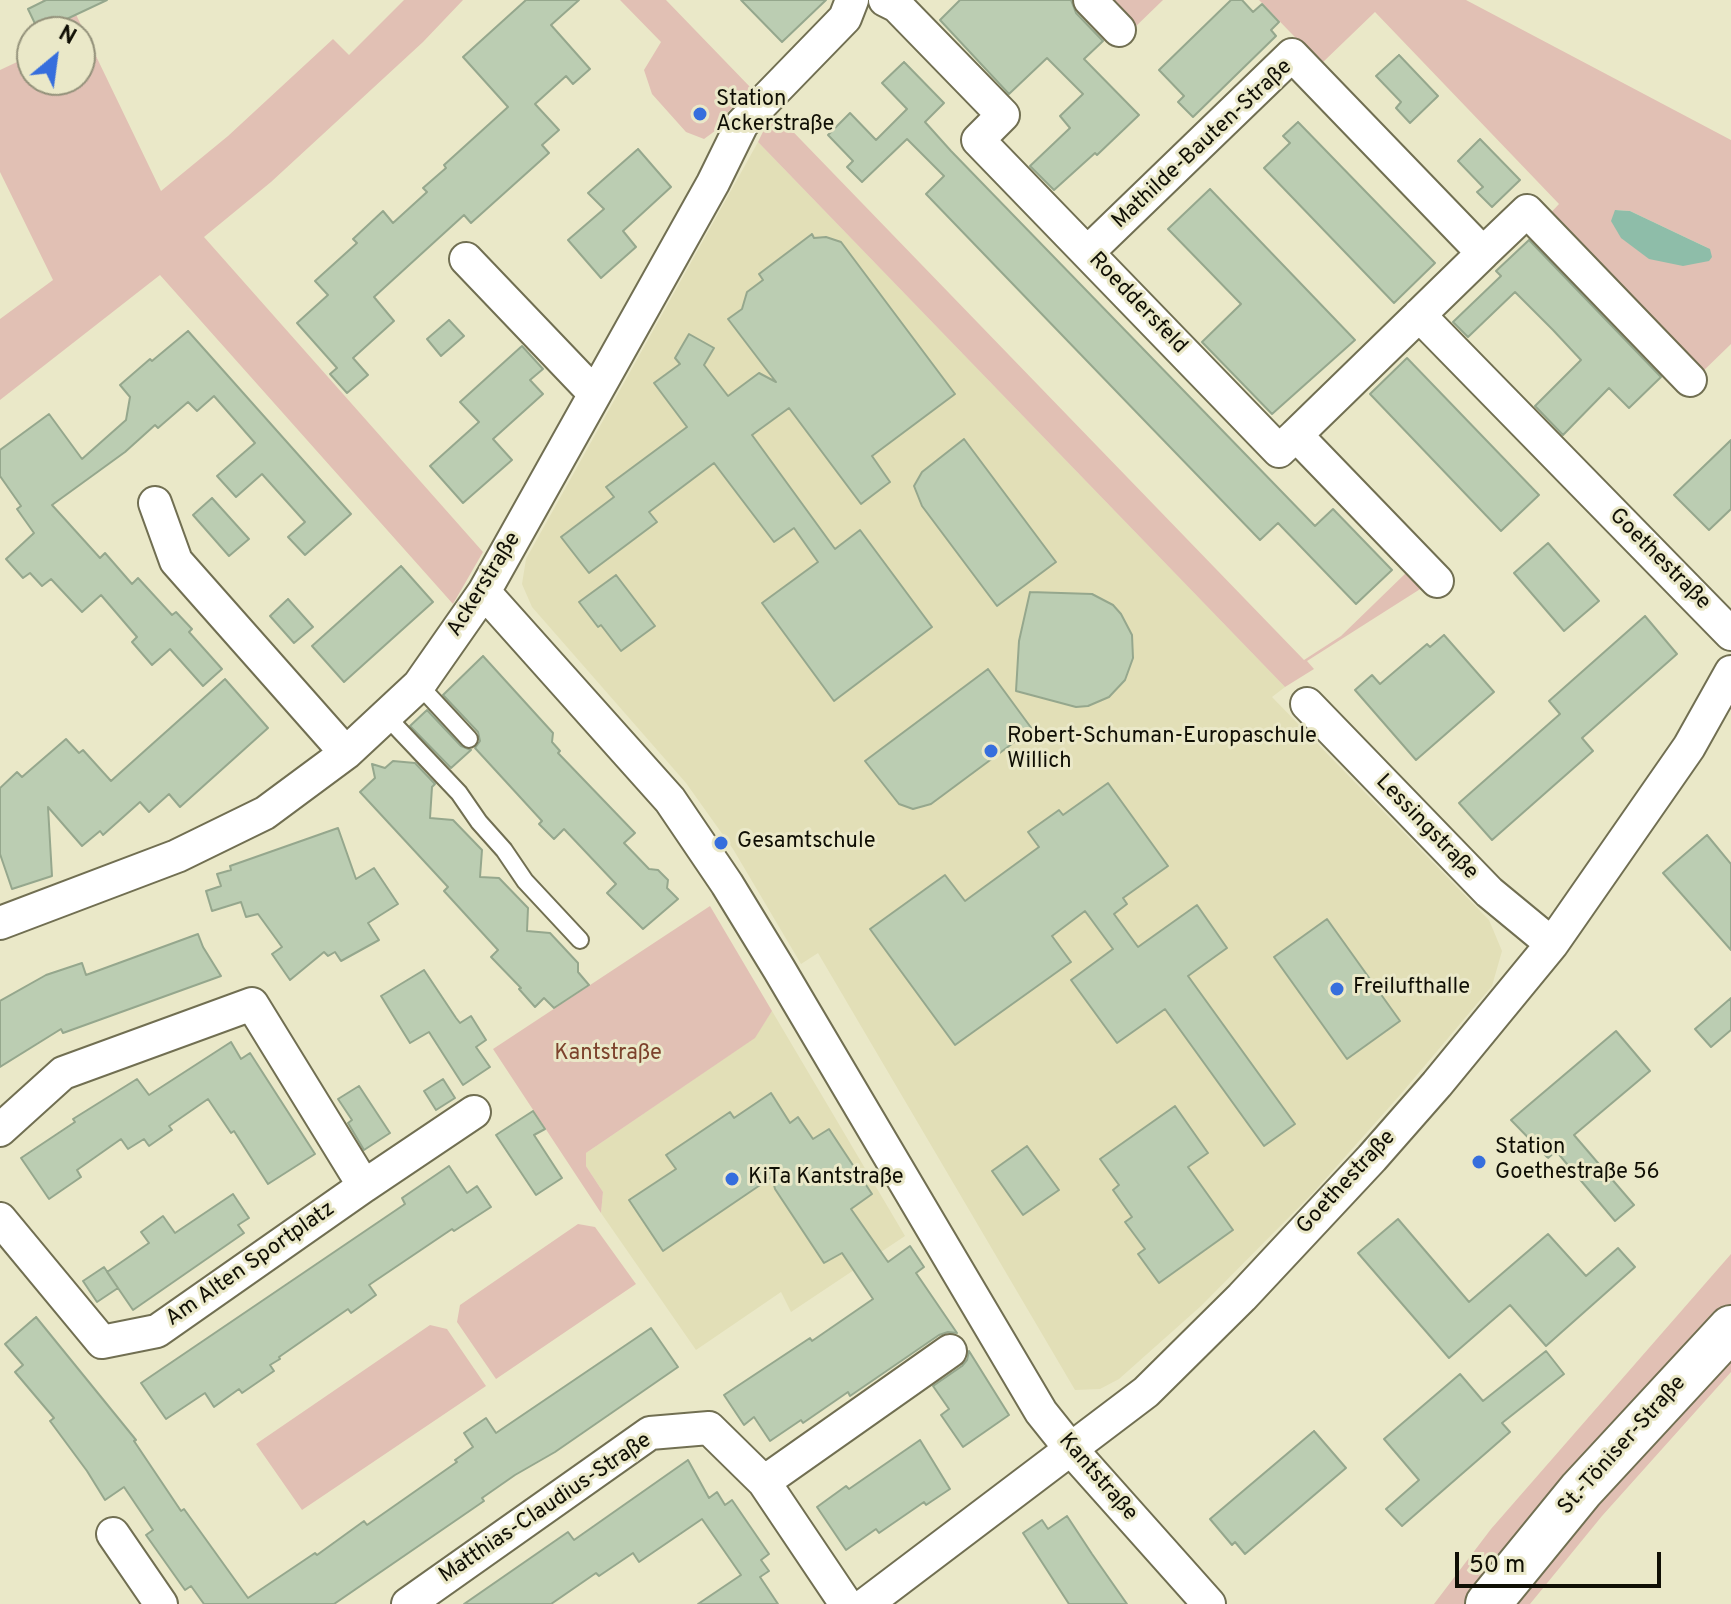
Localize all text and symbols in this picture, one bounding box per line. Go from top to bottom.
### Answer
north arrow [16,16,96,96]
text: N [53,21,80,52]
street label: Mathilde-Bauten-Straße [1108,55,1298,235]
place label: Station Ackerstraße [716,88,834,140]
marker: Station Ackerstraße [691,105,709,123]
street label: Roeddersfeld [1082,248,1192,360]
street label: Goethestraße [1603,504,1715,616]
street label: Ackerstraße [442,528,528,642]
place label: Robert-Schuman-Europaschule Willich [1007,725,1317,776]
marker: Robert-Schuman-Europaschule Willich [982,742,1000,760]
street label: Lessingstraße [1369,770,1483,886]
place label: Gesamtschule [737,830,876,856]
marker: Gesamtschule [712,834,730,852]
place label: Freilufthalle [1353,976,1470,1002]
marker: Freilufthalle [1328,980,1346,998]
park label: Kantstraße [554,1042,662,1068]
street label: Goethestraße [1292,1125,1402,1241]
place label: Station Goethestraße 56 [1495,1136,1660,1188]
marker: Station Goethestraße 56 [1470,1153,1488,1171]
place label: KiTa Kantstraße [748,1166,904,1192]
marker: KiTa Kantstraße [723,1170,741,1188]
street label: Am Alten Sportplatz [161,1197,341,1333]
street label: St.-Töniser-Straße [1554,1371,1692,1521]
street label: Matthias-Claudius-Straße [435,1428,657,1590]
street label: Kantstraße [1052,1429,1142,1527]
scale bar [1459,1536,1665,1586]
text: 50 m [1469,1551,1525,1581]

